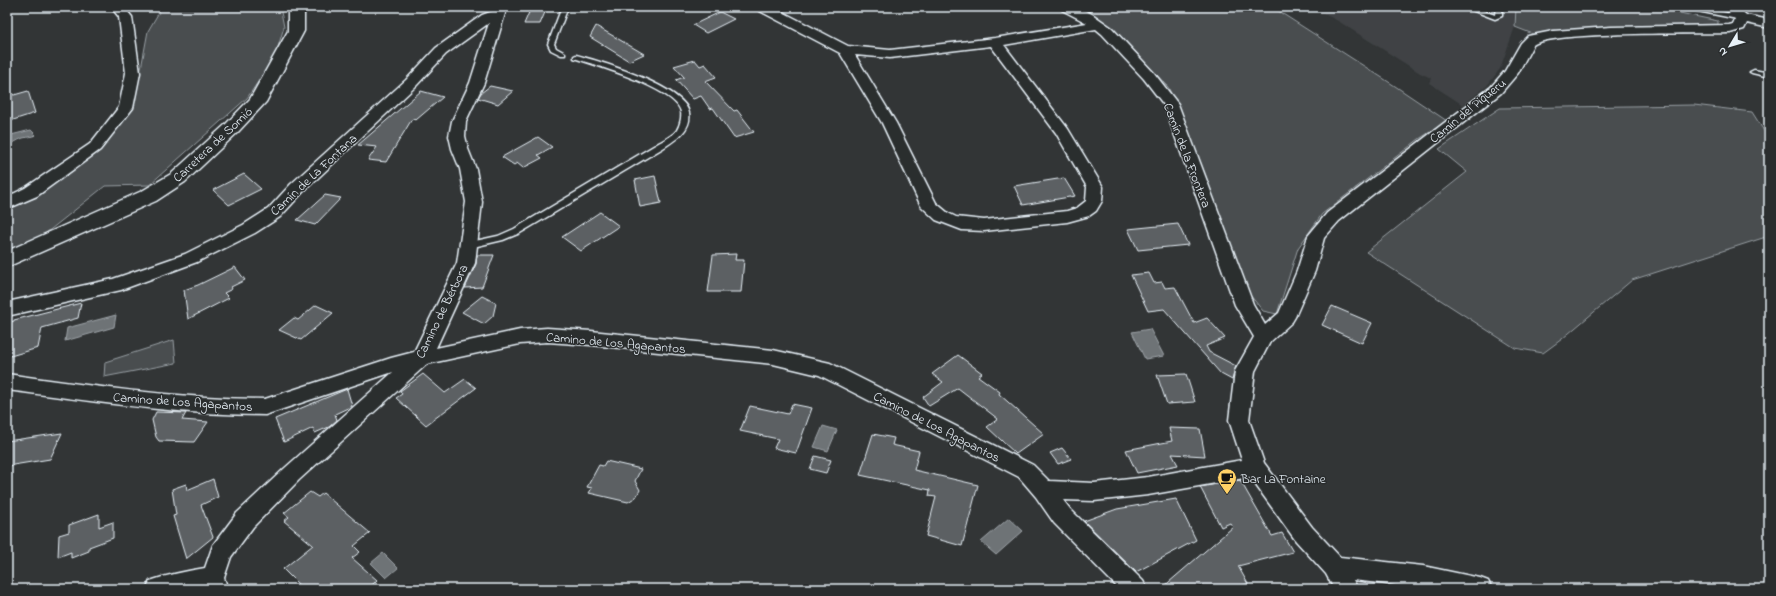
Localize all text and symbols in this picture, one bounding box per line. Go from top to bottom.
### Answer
north arrow [1710,26,1750,66]
text: N [1714,44,1732,59]
street label: Camín del Piqueru [1425,74,1510,148]
street label: Camín de la Frontera [1158,100,1215,211]
street label: Carretera de Somió [169,103,257,187]
street label: Camín de La Fontana [266,130,362,221]
street label: Camino de Bérbora [411,261,473,362]
street label: Camino de Los Agapantos [545,328,687,360]
street label: Camino de Los Agapantos [869,387,1003,469]
street label: Camino de Los Agapantos [112,388,254,418]
cafe icon: Bar La Fontaine [1216,467,1238,495]
place label: Bar La Fontaine [1240,470,1326,489]

